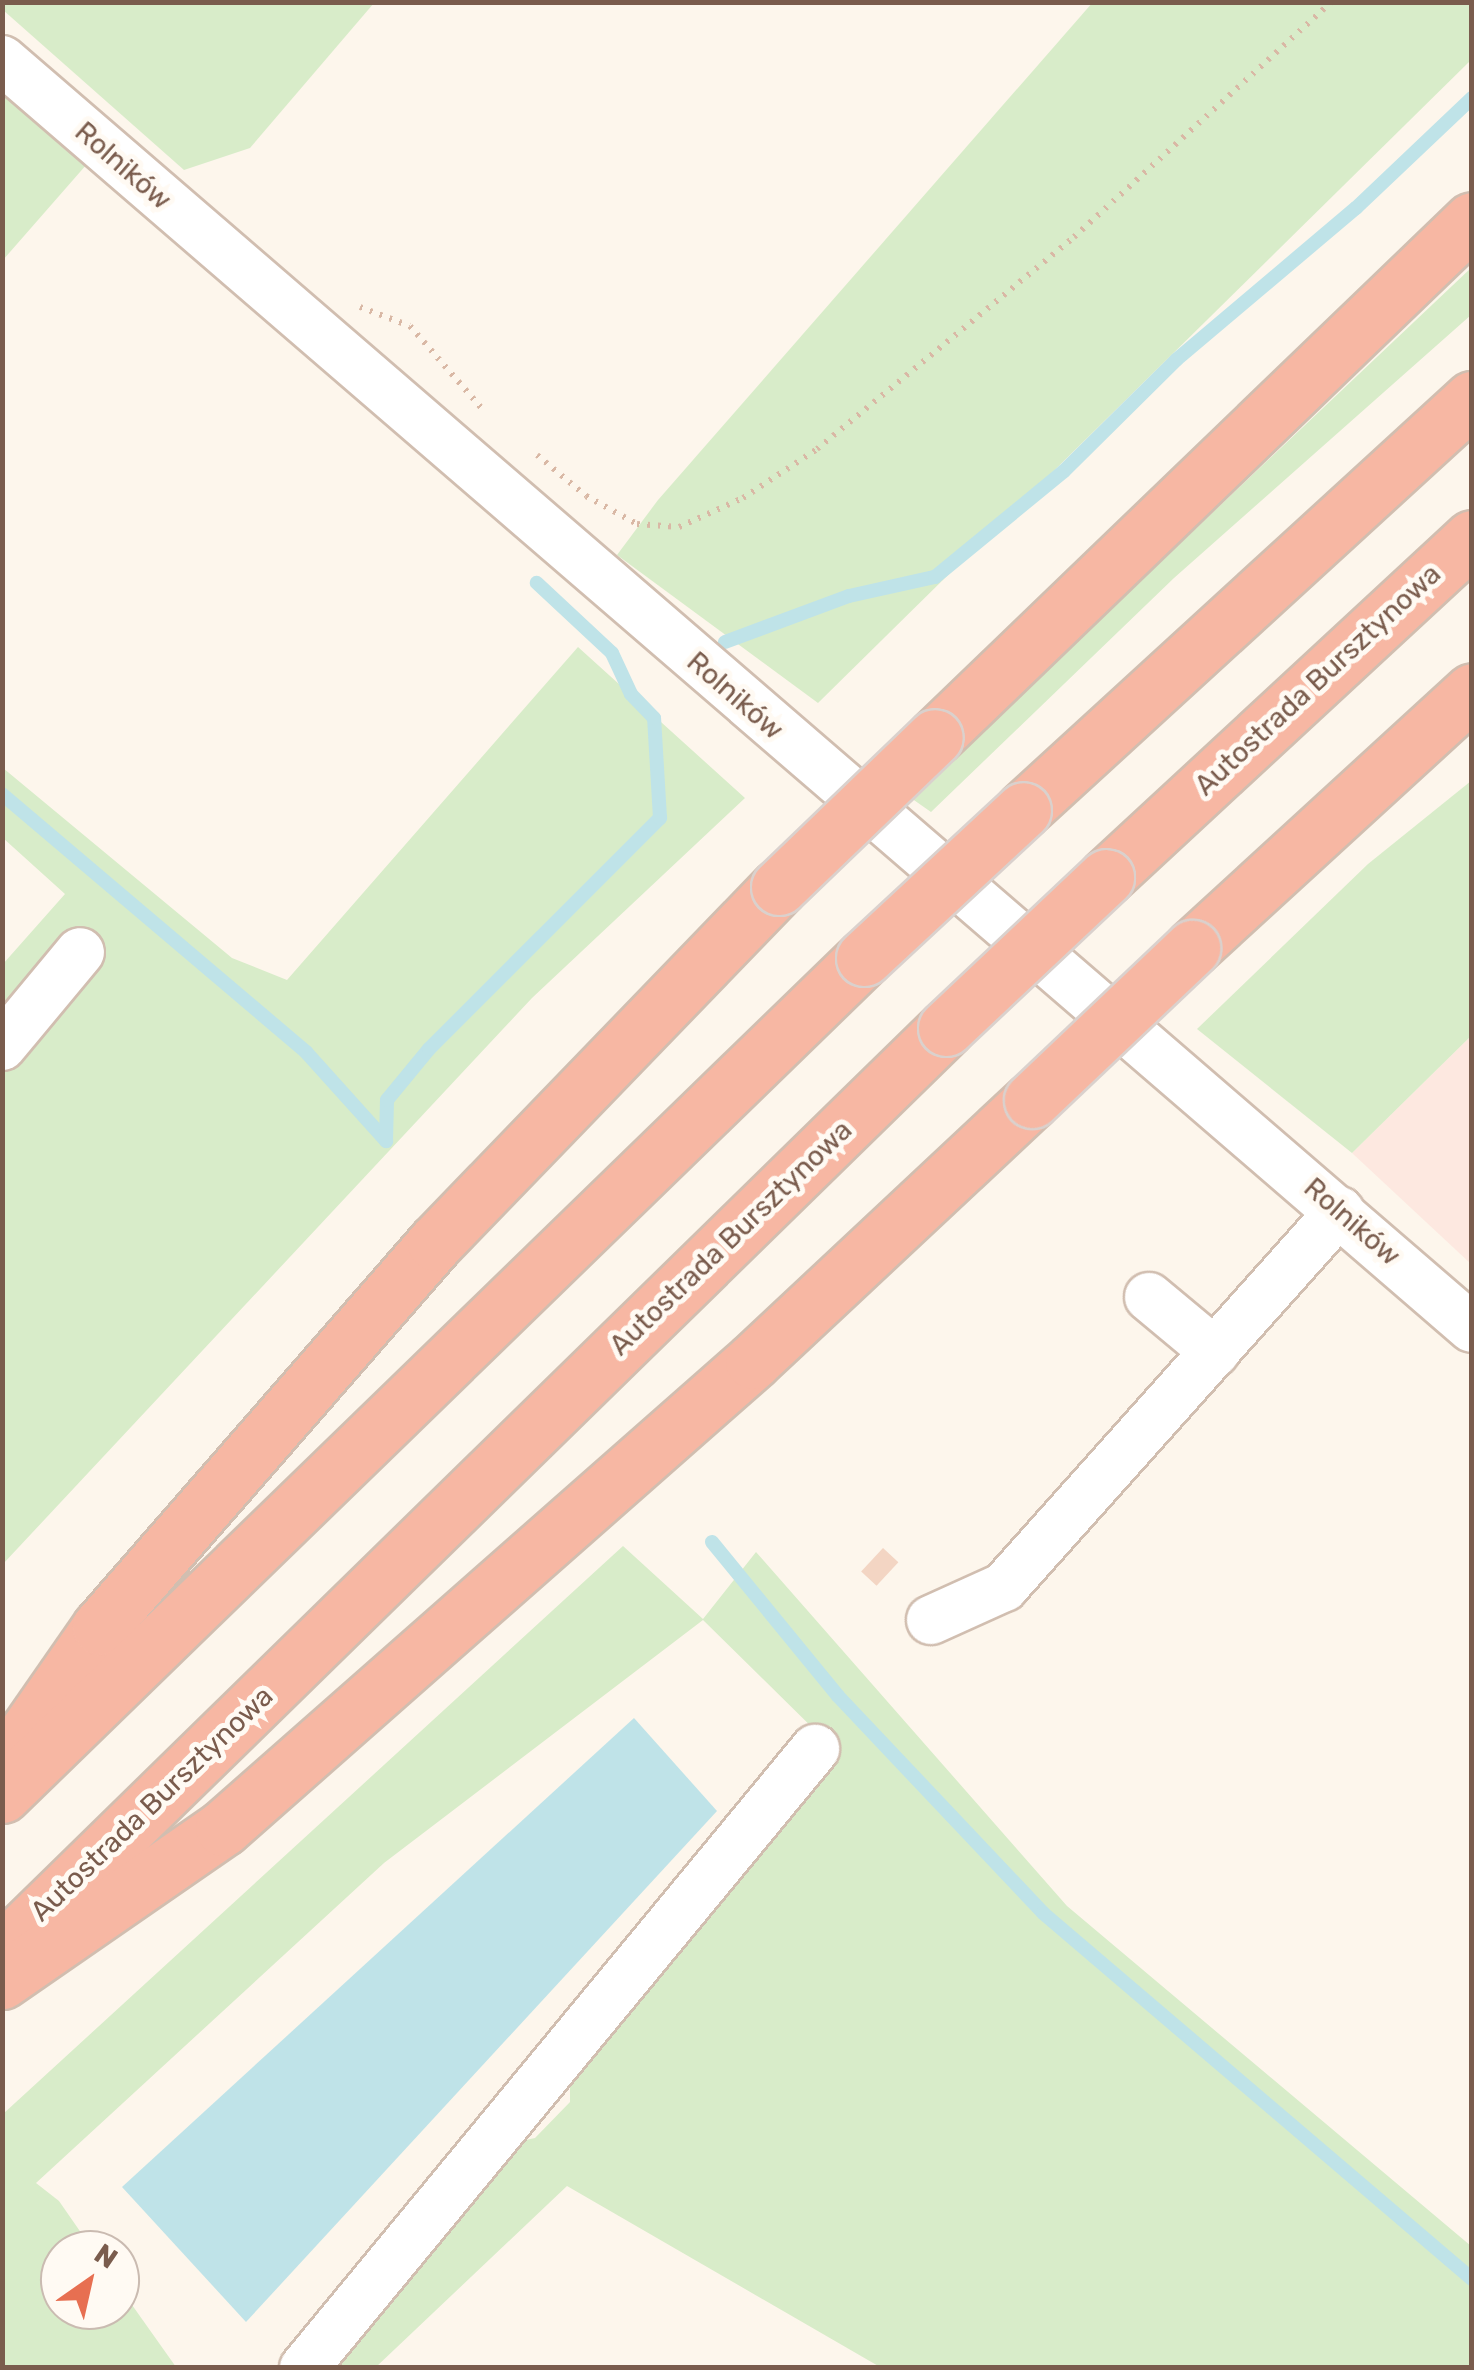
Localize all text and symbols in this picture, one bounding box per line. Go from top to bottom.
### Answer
street label: Rolników [68,115,178,217]
street label: Autostrada Bursztynowa [1188,557,1448,803]
street label: Rolników [680,645,790,747]
street label: Autostrada Bursztynowa [603,1113,859,1363]
street label: Rolników [1297,1171,1407,1273]
street label: Autostrada Bursztynowa [24,1679,280,1929]
north arrow [40,2230,140,2330]
text: N [88,2237,124,2276]

